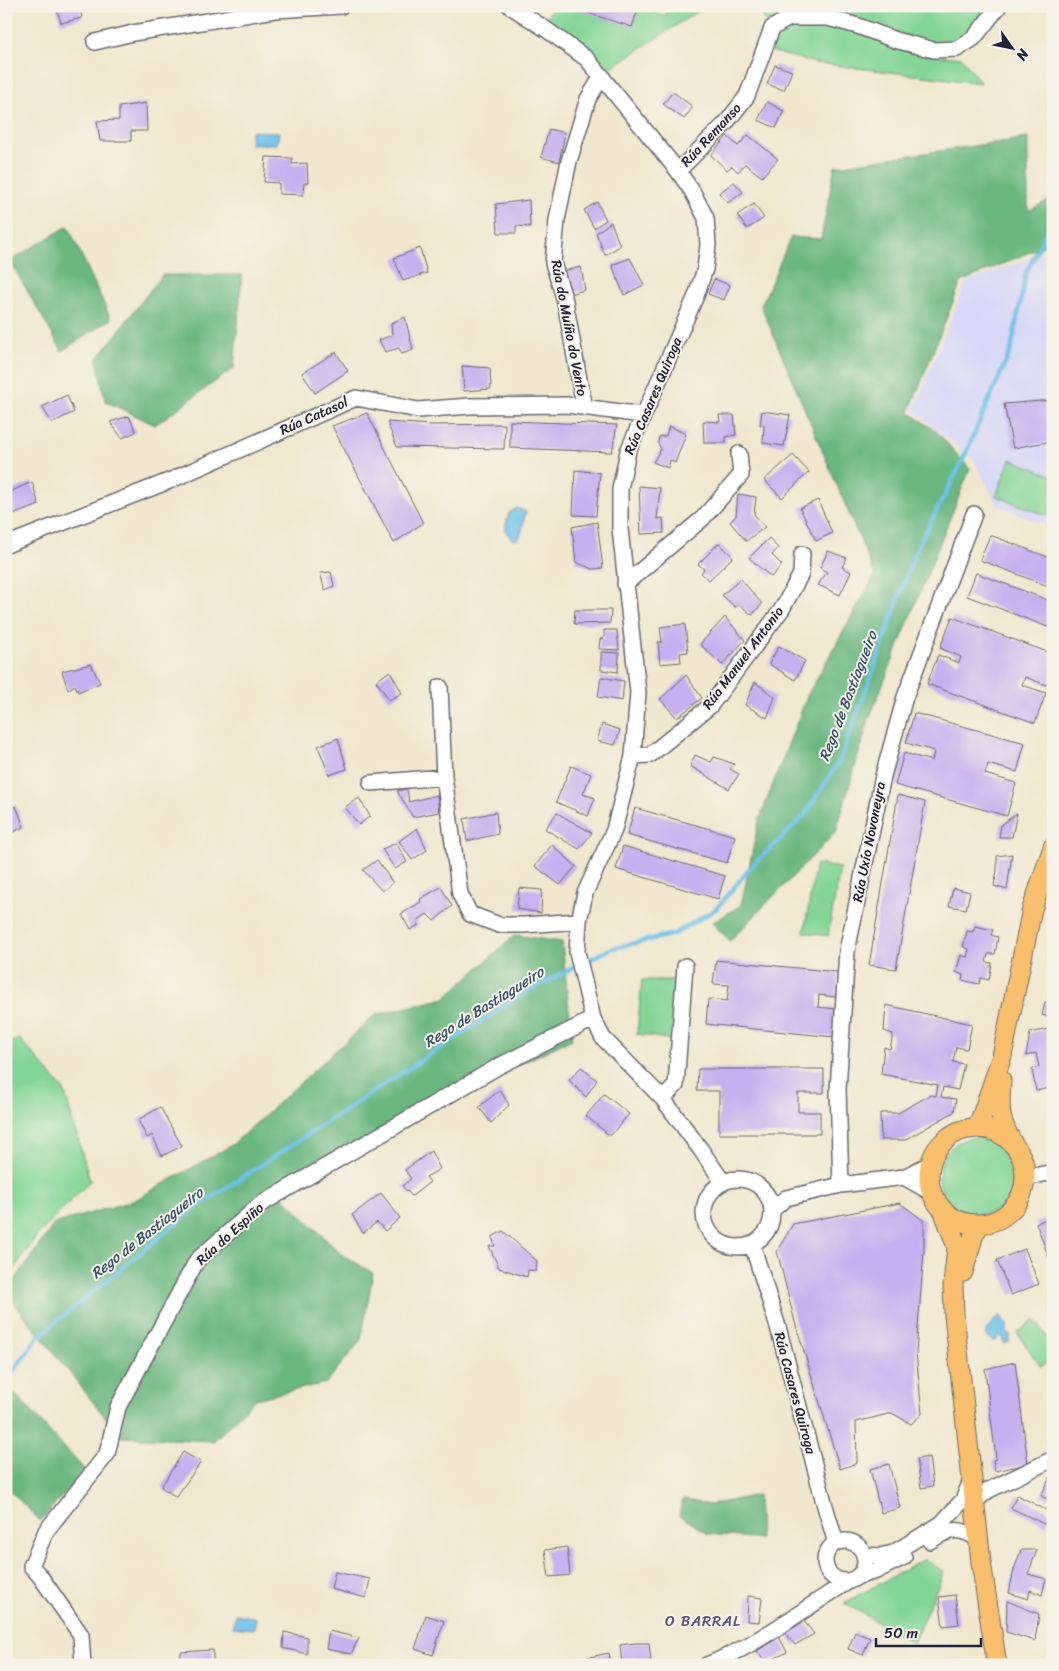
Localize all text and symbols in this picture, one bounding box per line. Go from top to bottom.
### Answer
north arrow [986,22,1036,72]
text: N [1009,43,1036,66]
street label: Rúa Remanso [674,97,748,173]
street label: Rúa do Muíño do Vento [544,258,594,398]
street label: Rúa Casares Quiroga [617,332,689,459]
street label: Rúa Catasol [276,389,353,442]
street label: Rúa Manuel Antonio [696,601,790,715]
water label: Rego de Bastiagueiro [811,626,885,765]
street label: Rúa Uxío Novoneyra [845,780,893,904]
water label: Rego de Bastiagueiro [419,959,550,1054]
water label: Rego de Bastiagueiro [85,1180,210,1286]
street label: Rúa do Espiño [190,1196,270,1272]
street label: Rúa Casares Quiroga [767,1329,824,1458]
district label: O BARRAL [665,1608,741,1634]
scale bar [876,1616,982,1648]
text: 50 m [884,1620,919,1646]

